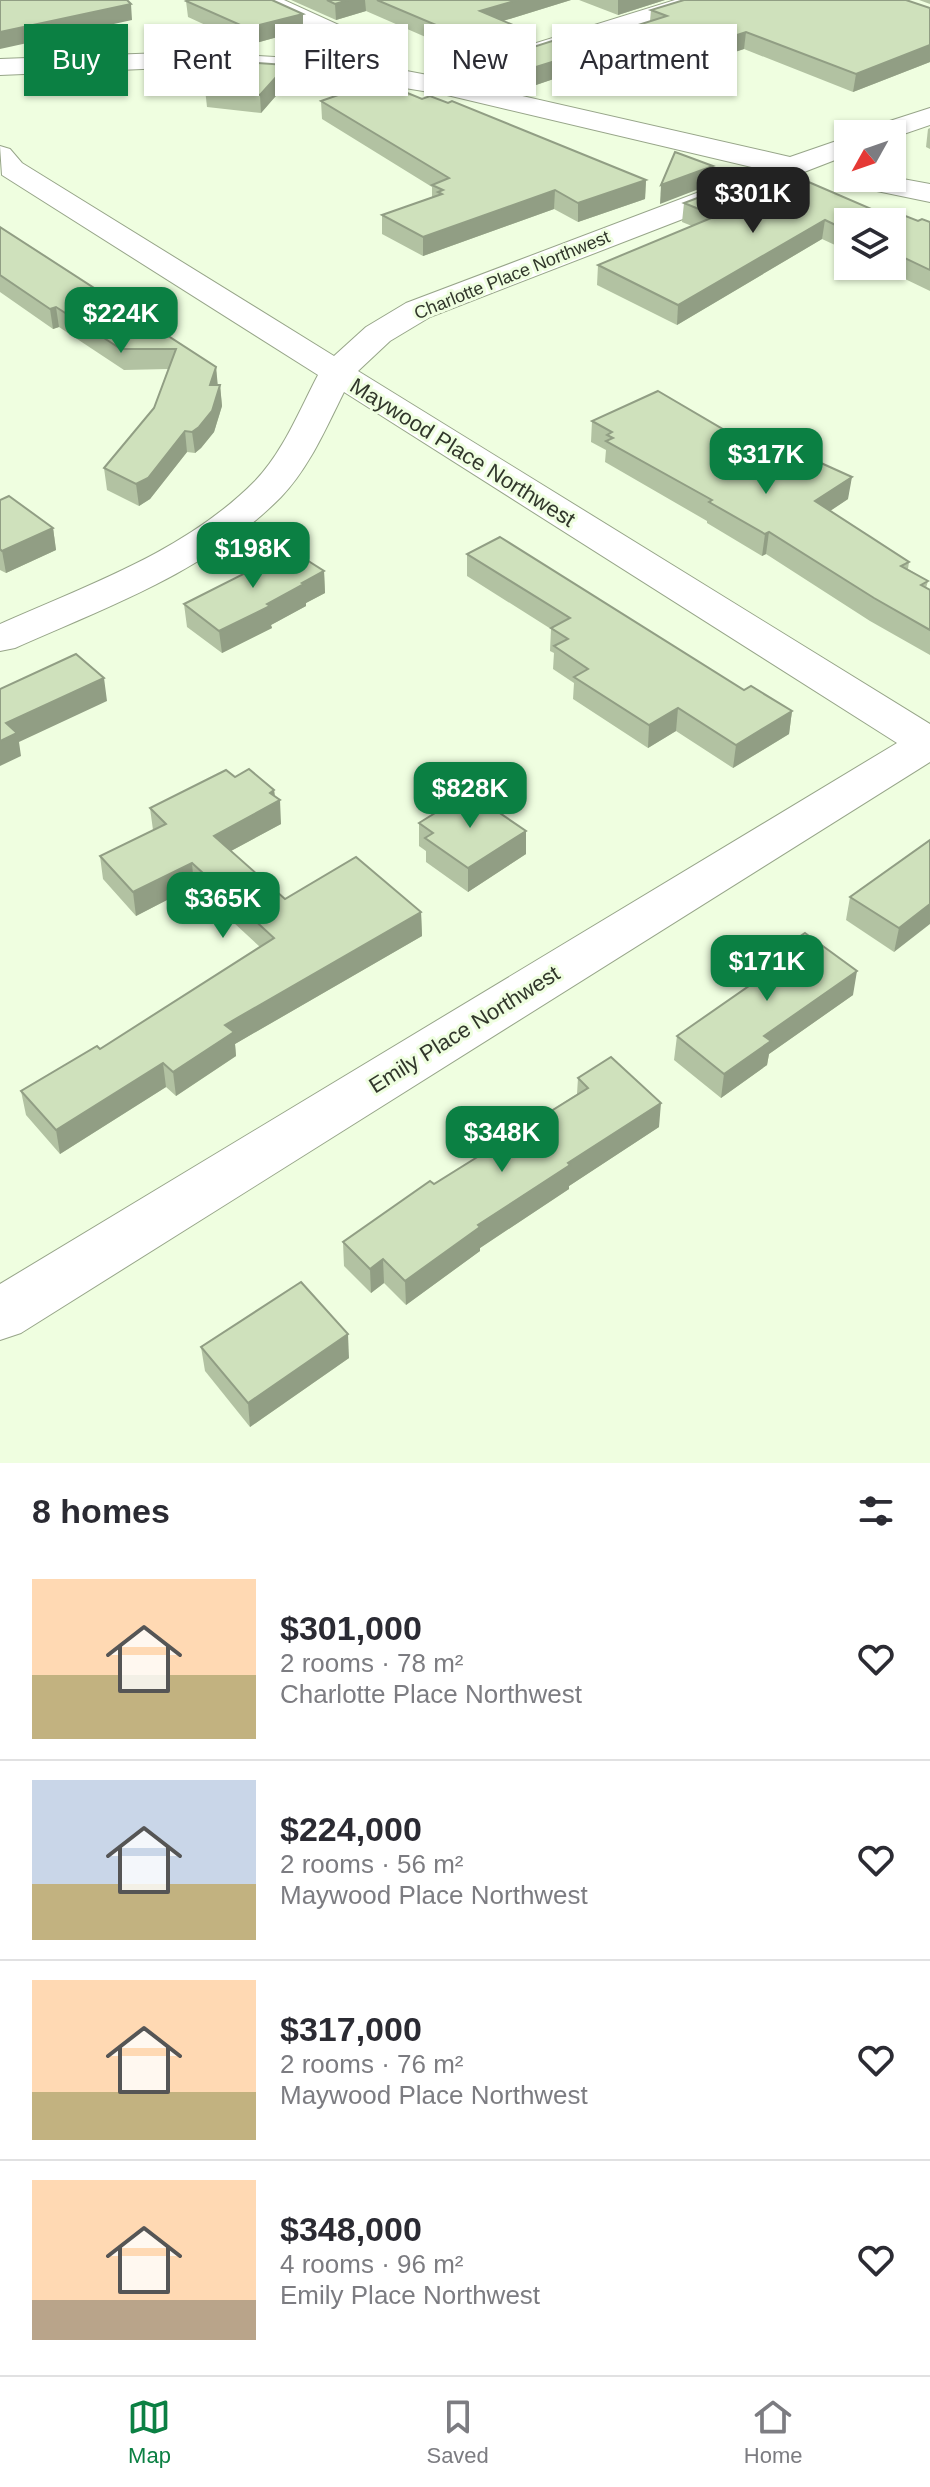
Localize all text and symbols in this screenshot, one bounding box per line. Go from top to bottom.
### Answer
chip: Buy [24,24,128,96]
chip: Rent [144,24,259,96]
chip: Filters [275,24,408,96]
chip: New [424,24,536,96]
chip: Apartment [552,24,737,96]
north arrow [834,120,906,192]
map controls [834,120,906,280]
pin: $301K [697,167,809,235]
text: $301K [715,178,791,208]
button: layers [834,208,906,280]
street label: Charlotte Place Northwest [411,227,613,323]
pin: $224K [65,287,177,355]
text: $224K [83,298,159,328]
street label: Maywood Place Northwest [346,373,580,532]
pin: $317K [710,428,822,496]
text: $317K [728,439,804,469]
pin: $198K [197,522,309,590]
text: $198K [215,533,291,563]
pin: $828K [414,762,526,830]
text: $828K [432,773,508,803]
pin: $365K [167,872,279,940]
text: $365K [185,883,261,913]
pin: $171K [711,935,823,1003]
text: $171K [729,946,805,976]
street label: Emily Place Northwest [364,961,564,1098]
pin: $348K [446,1106,558,1174]
text: $348K [464,1117,540,1147]
icon: filters [854,1489,898,1533]
text: 8 homes [32,1492,170,1530]
text: $301,000 [280,1609,422,1647]
icon: home [96,1611,192,1707]
icon: heart [854,1637,898,1681]
text: 2 rooms · 78 m² [280,1648,464,1678]
text: Charlotte Place Northwest [280,1679,582,1709]
text: $224,000 [280,1810,422,1848]
icon: home [96,1812,192,1908]
icon: heart [854,1838,898,1882]
text: 2 rooms · 56 m² [280,1849,464,1879]
text: Maywood Place Northwest [280,1880,588,1910]
text: $317,000 [280,2010,422,2048]
icon: home [96,2012,192,2108]
icon: heart [854,2038,898,2082]
text: 2 rooms · 76 m² [280,2049,464,2079]
text: Maywood Place Northwest [280,2080,588,2110]
text: $348,000 [280,2210,422,2248]
icon: home [96,2212,192,2308]
icon: heart [854,2238,898,2282]
text: 4 rooms · 96 m² [280,2249,464,2279]
text: Emily Place Northwest [280,2280,540,2310]
tab: Map [127,2395,171,2469]
tab: Saved [426,2395,489,2469]
tab: Home [744,2395,803,2469]

